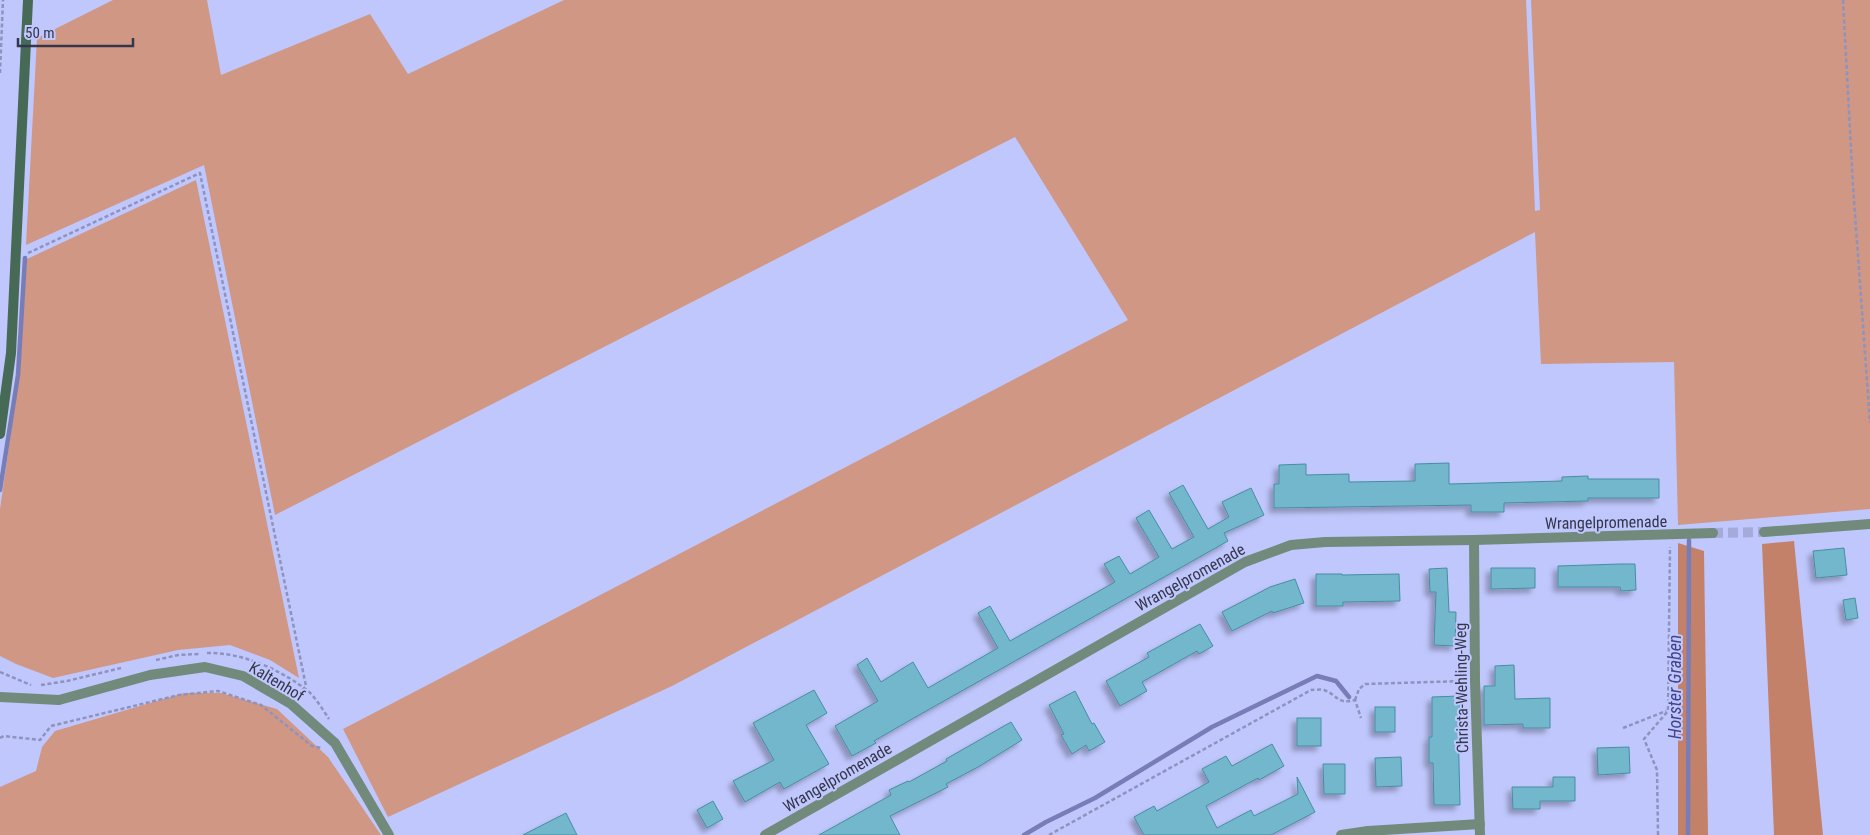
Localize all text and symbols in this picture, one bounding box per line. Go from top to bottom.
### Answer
scale bar [18,15,132,47]
text: 50 m [25,24,55,42]
street label: Wrangelpromenade [1545,512,1667,533]
street label: Wrangelpromenade [1132,540,1248,615]
street label: Christa-Wehling-Weg [1451,623,1472,753]
water label: Horster Graben [1664,635,1685,739]
street label: Kaltenhof [246,658,308,705]
street label: Wrangelpromenade [780,739,895,816]

